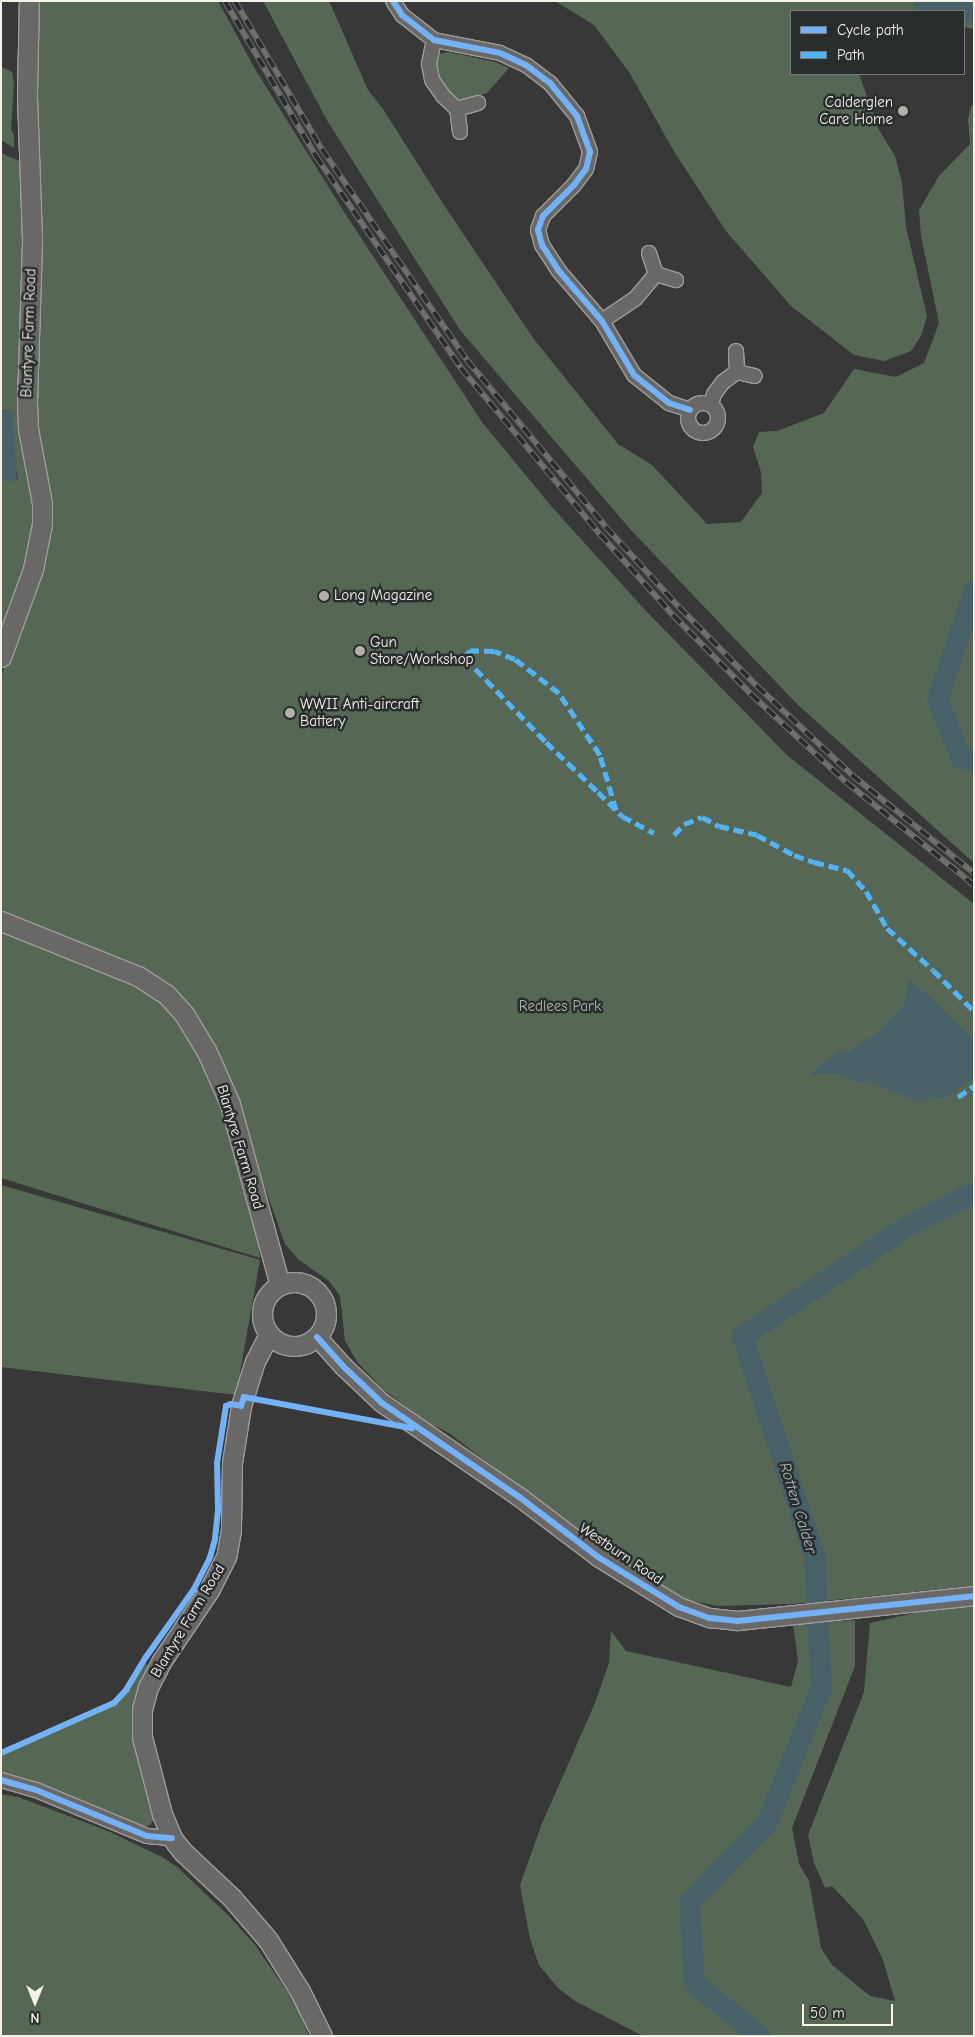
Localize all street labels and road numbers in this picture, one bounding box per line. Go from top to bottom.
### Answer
street label: Blantyre Farm Road [18,268,40,398]
street label: Blantyre Farm Road [213,1083,267,1211]
street label: Westburn Road [576,1519,666,1589]
street label: Blantyre Farm Road [147,1561,229,1681]

